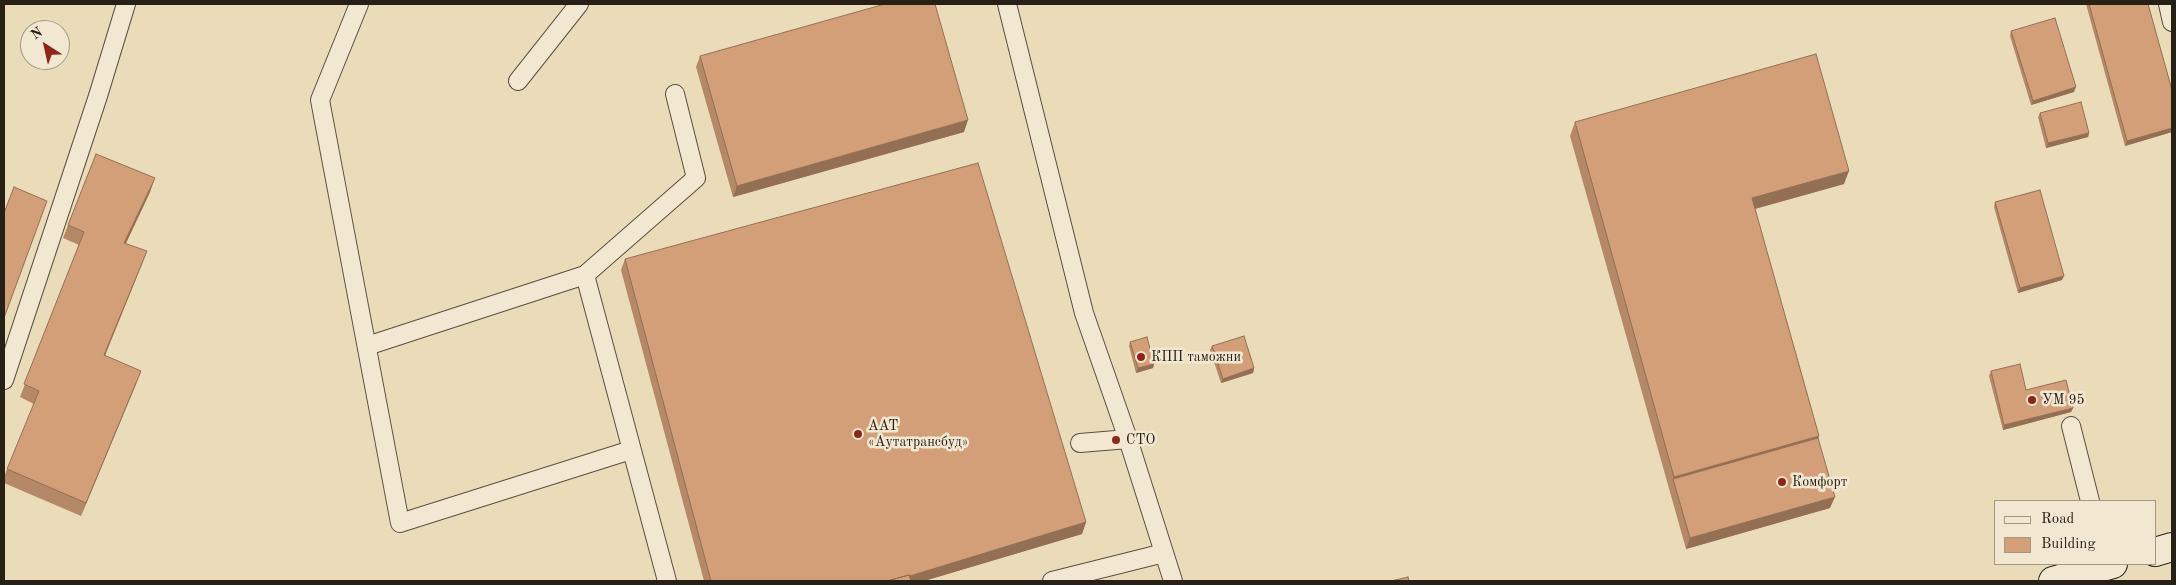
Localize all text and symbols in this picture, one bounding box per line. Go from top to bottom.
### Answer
north arrow [20,20,70,70]
text: N [29,25,45,42]
place label: КПП таможни [1151,349,1241,365]
marker: КПП таможни [1135,351,1147,363]
place label: УМ 95 [2042,392,2085,408]
marker: УМ 95 [2026,394,2038,406]
place label: ААТ «Аутатрансбуд» [868,418,968,451]
marker: ААТ «Аутатрансбуд» [852,428,864,440]
place label: СТО [1126,432,1155,448]
marker: СТО [1110,434,1122,446]
place label: Комфорт [1792,474,1847,490]
marker: Комфорт [1776,476,1788,488]
legend [1994,500,2156,565]
text: Road [2041,512,2074,527]
text: Building [2041,537,2096,552]

